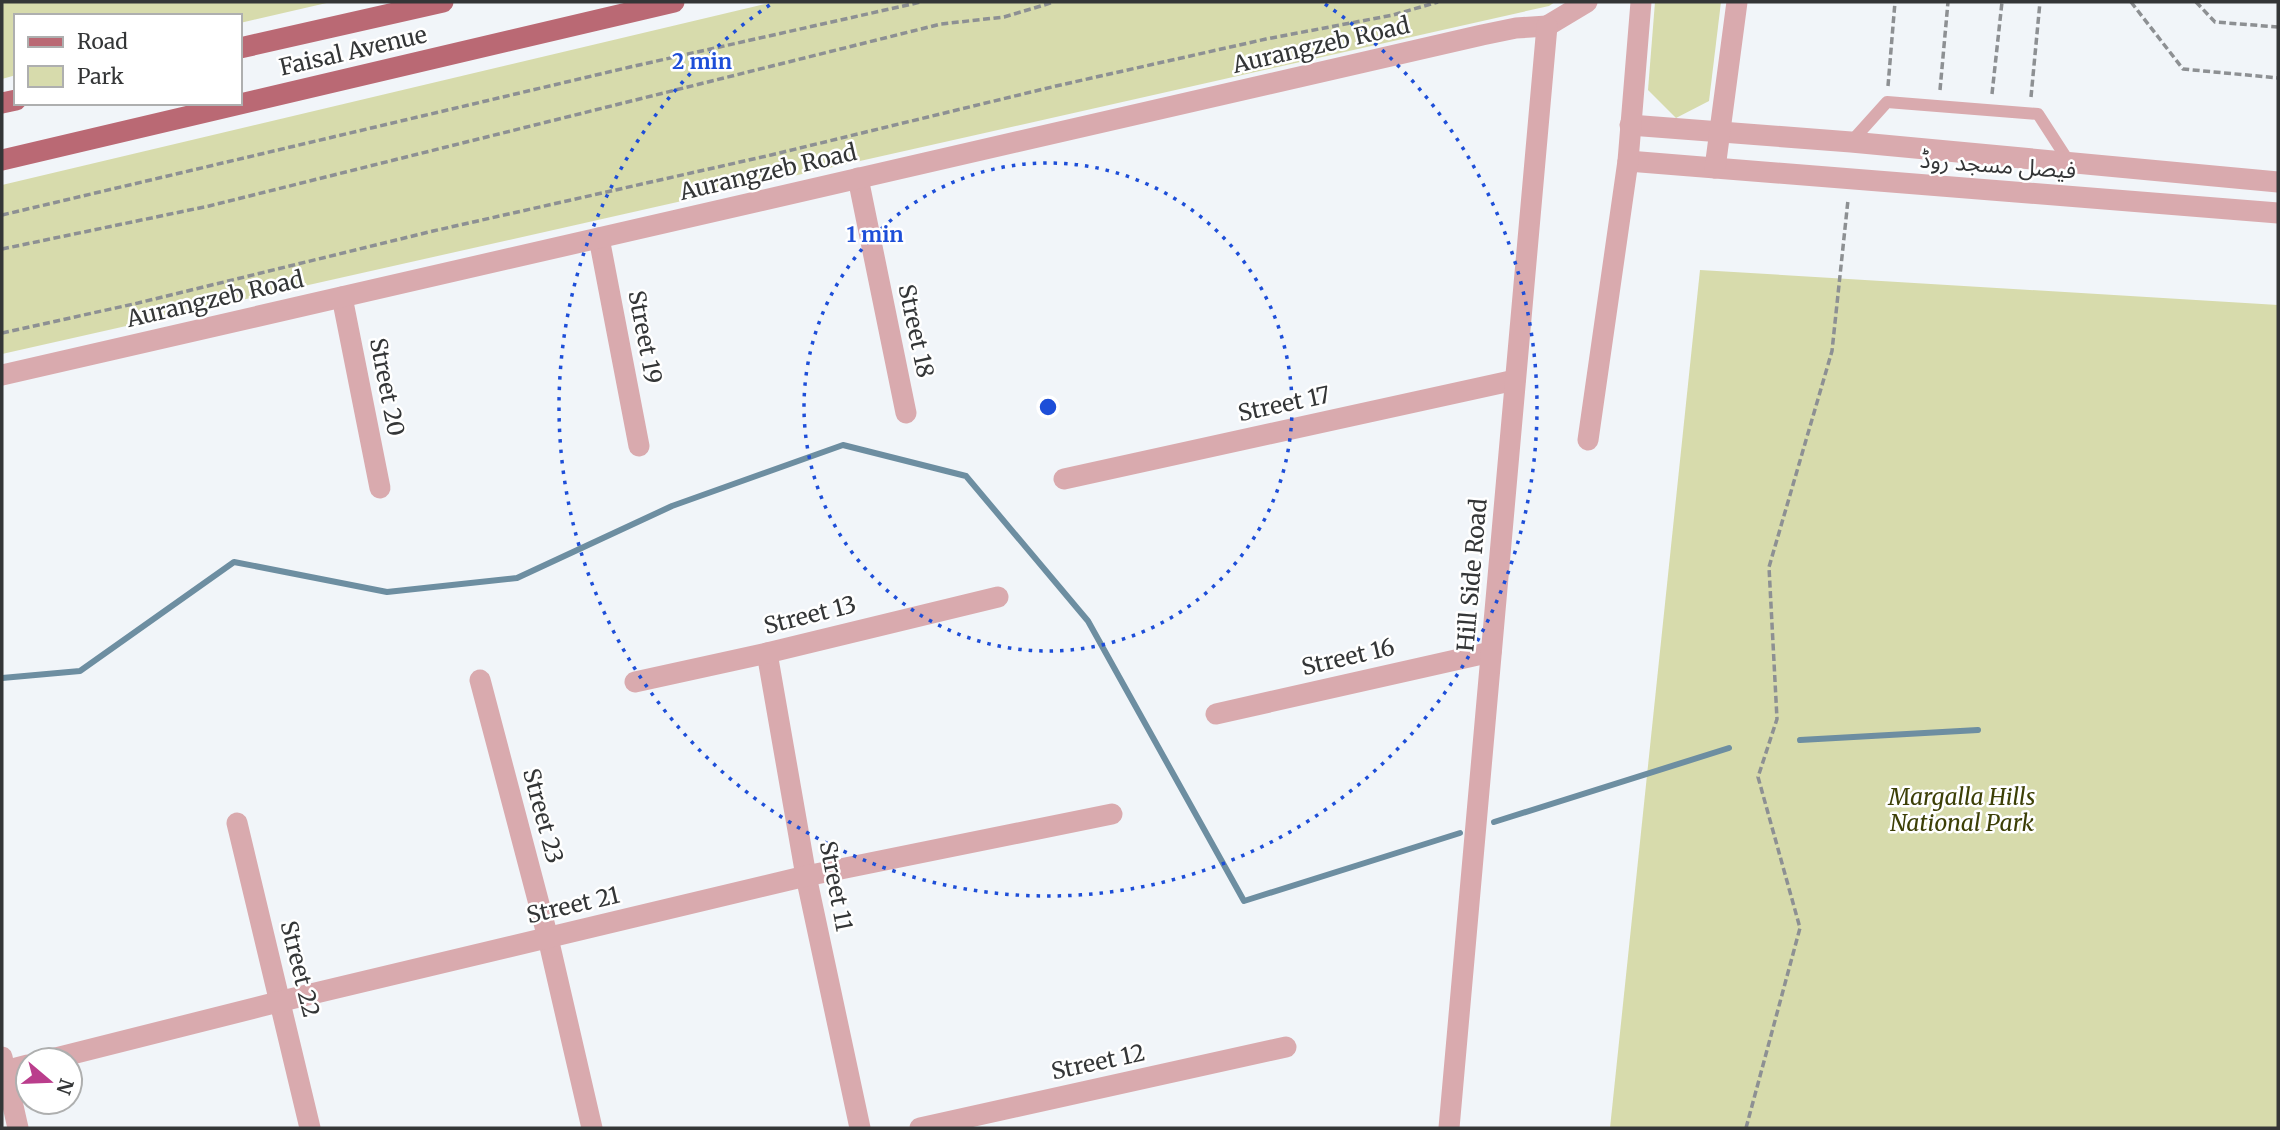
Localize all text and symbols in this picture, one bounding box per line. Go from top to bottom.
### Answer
street label: Aurangzeb Road [1229,10,1412,79]
legend [14,14,242,105]
street label: Faisal Avenue [276,19,429,82]
text: Road [77,28,128,55]
text: 2 min [672,48,732,75]
text: Park [77,63,124,90]
street label: Aurangzeb Road [676,137,859,206]
street label: فیصل مسجد روڈ [1919,145,2077,184]
text: 1 min [846,221,904,248]
street label: Aurangzeb Road [123,264,306,333]
street label: Street 18 [892,282,941,380]
street label: Street 19 [622,288,669,386]
street label: Street 20 [364,335,411,438]
street label: Street 17 [1235,380,1333,427]
centre of rings [1036,395,1060,419]
street label: Hill Side Road [1450,497,1493,653]
street label: Street 13 [761,589,859,640]
street label: Street 16 [1299,632,1397,681]
street label: Street 23 [517,765,570,867]
park label: Margalla Hills National Park [1888,782,2035,837]
street label: Street 11 [814,838,859,934]
street label: Street 21 [524,880,622,929]
street label: Street 22 [275,918,326,1020]
street label: Street 12 [1048,1037,1147,1086]
north arrow [14,1046,84,1116]
text: N [51,1076,79,1098]

